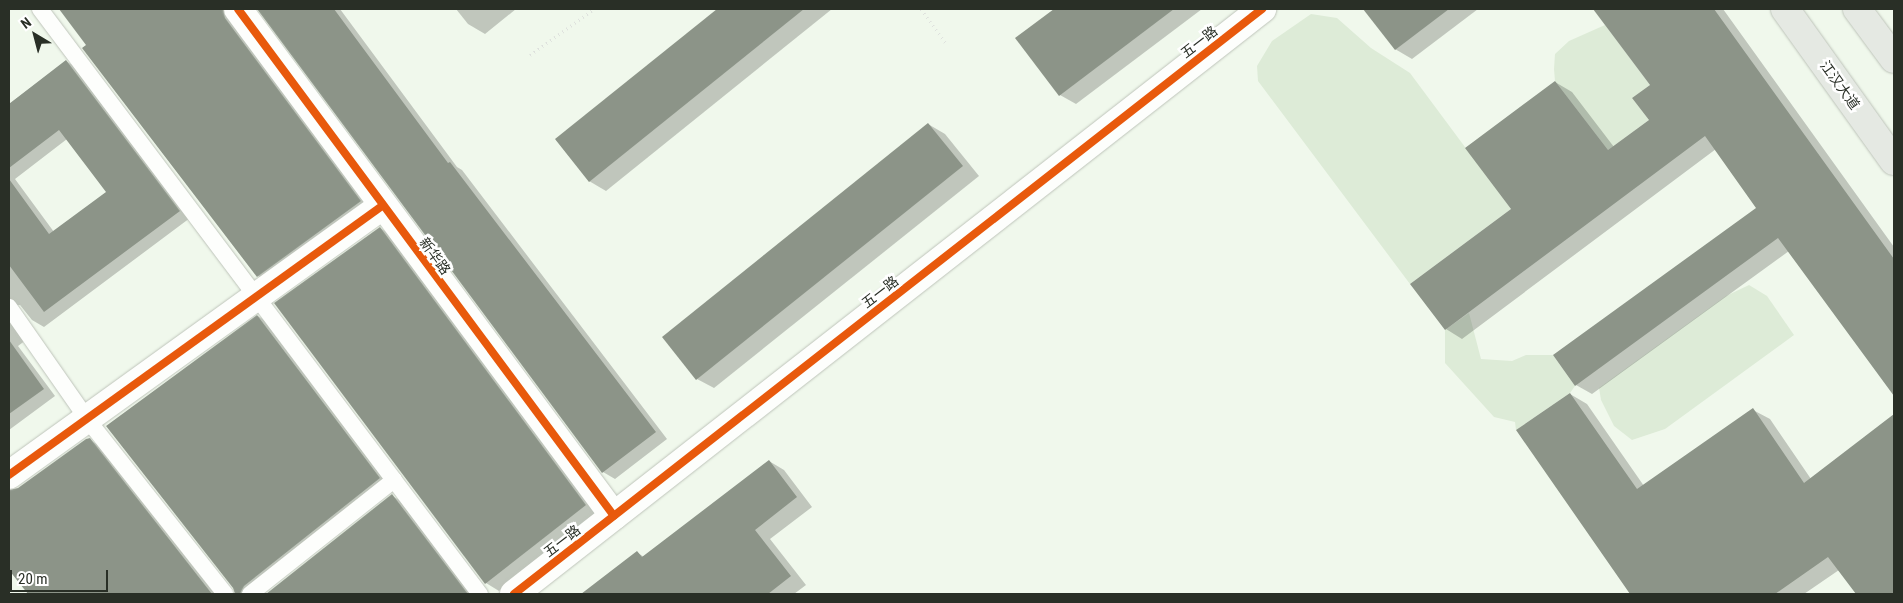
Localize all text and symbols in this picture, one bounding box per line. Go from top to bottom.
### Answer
north arrow [10,10,60,60]
text: N [18,14,34,32]
street label: 五一路 [1177,22,1221,62]
street label: 江汉大道 [1817,57,1863,113]
street label: 新华路 [416,234,454,278]
street label: 五一路 [858,272,902,312]
street label: 五一路 [540,521,584,561]
scale bar [12,560,110,592]
text: 20 m [18,570,48,588]

